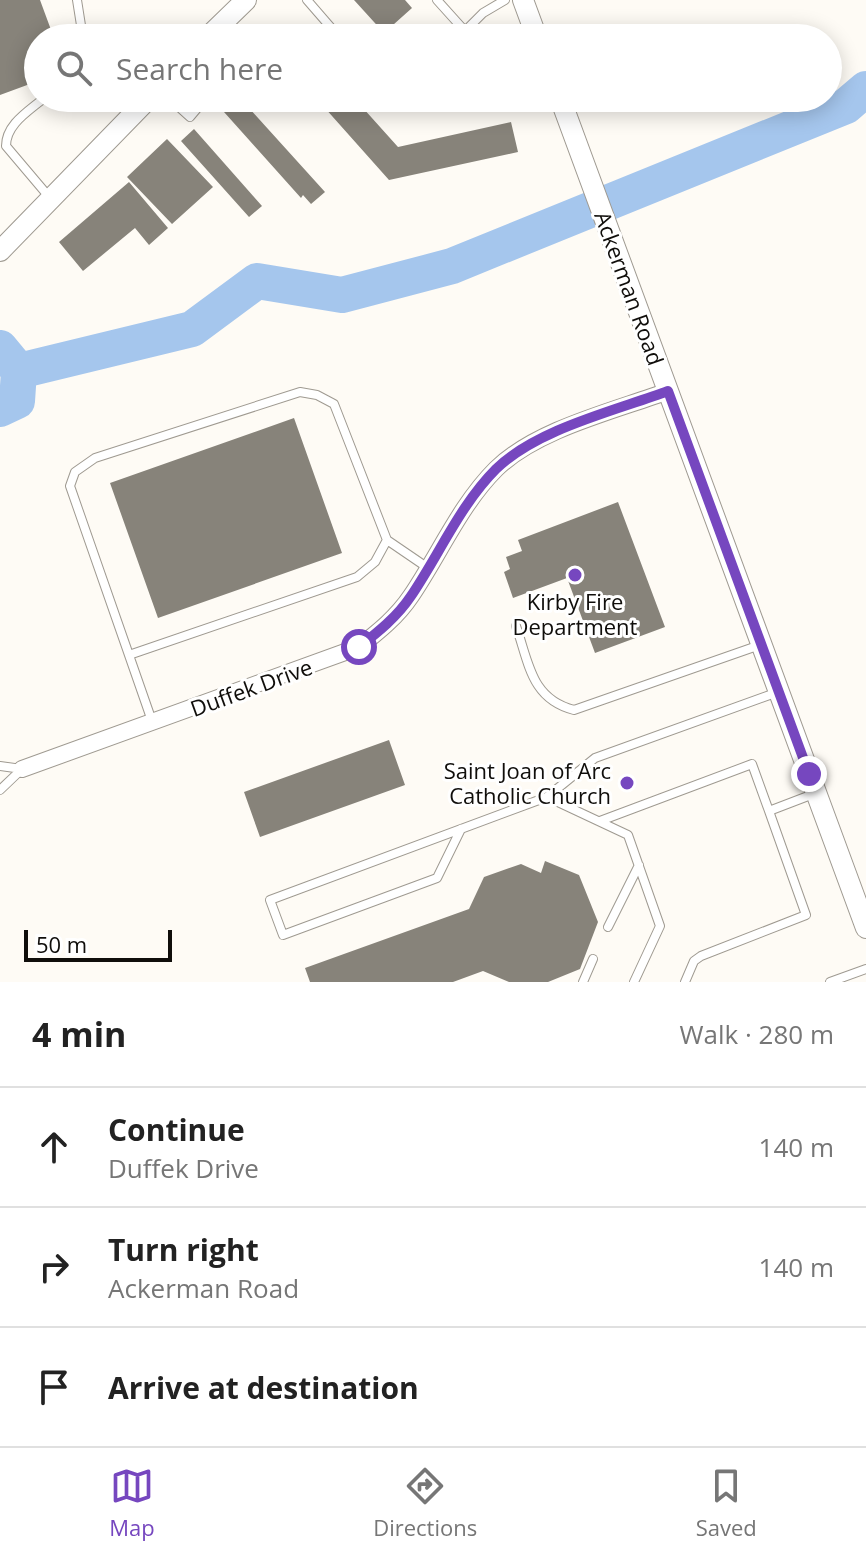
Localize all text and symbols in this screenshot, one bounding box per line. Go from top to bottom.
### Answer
search box [24,24,842,112]
icon: search [52,46,96,90]
text: Search here [116,48,283,89]
street label: Ackerman Road [588,207,672,369]
marker: Kirby Fire Department [566,566,584,584]
place label: Kirby Fire Department [513,586,638,641]
route start [341,629,377,665]
street label: Duffek Drive [186,651,316,723]
place label: Saint Joan of Arc Catholic Church [444,755,611,810]
route end [791,756,827,792]
marker: Saint Joan of Arc Catholic Church [618,774,636,792]
scale bar [24,926,172,962]
text: 50 m [36,929,87,959]
text: 4 min [32,1011,126,1057]
text: Walk · 280 m [680,1016,834,1052]
text: Continue [108,1109,245,1150]
icon: ahead [32,1125,76,1169]
text: 140 m [759,1129,834,1165]
text: Duffek Drive [108,1150,259,1186]
text: Turn right [108,1229,259,1270]
icon: right [32,1245,76,1289]
text: 140 m [759,1249,834,1285]
text: Ackerman Road [108,1270,299,1306]
icon: arrive [32,1365,76,1409]
text: Arrive at destination [108,1367,419,1408]
tab: Map [109,1464,155,1542]
tab: Directions [373,1464,477,1542]
tab: Saved [696,1464,757,1542]

